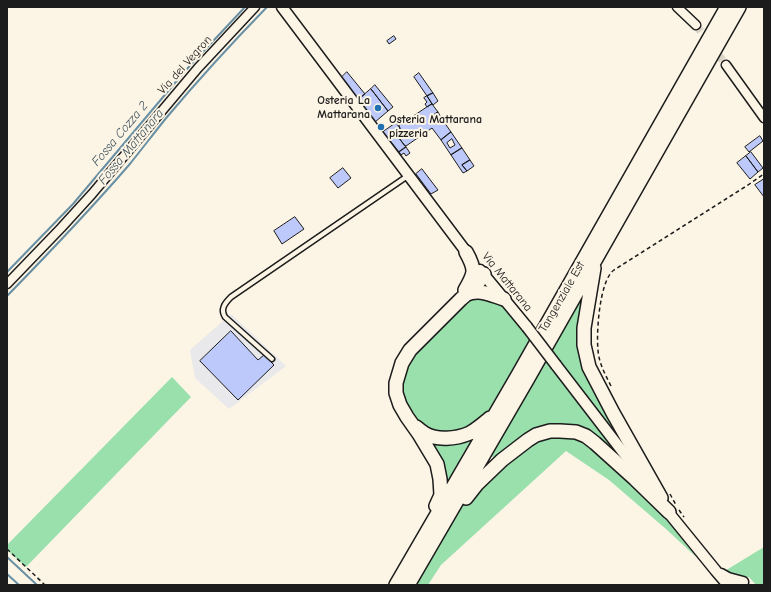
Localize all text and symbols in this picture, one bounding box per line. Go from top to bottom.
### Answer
street label: Via del Vegron [155,33,215,97]
place label: Osteria La Mattarana [317,94,370,122]
water label: Fossa Cozza 2 [88,98,152,170]
marker: Osteria La Mattarana [373,103,383,113]
water label: Fossa Mattanara [95,106,167,188]
place label: Osteria Mattarana pizzeria [389,113,482,141]
marker: Osteria Mattarana pizzeria [376,122,386,132]
street label: Via Mattarana [479,250,535,314]
street label: Tangenziale Est [536,259,588,335]

